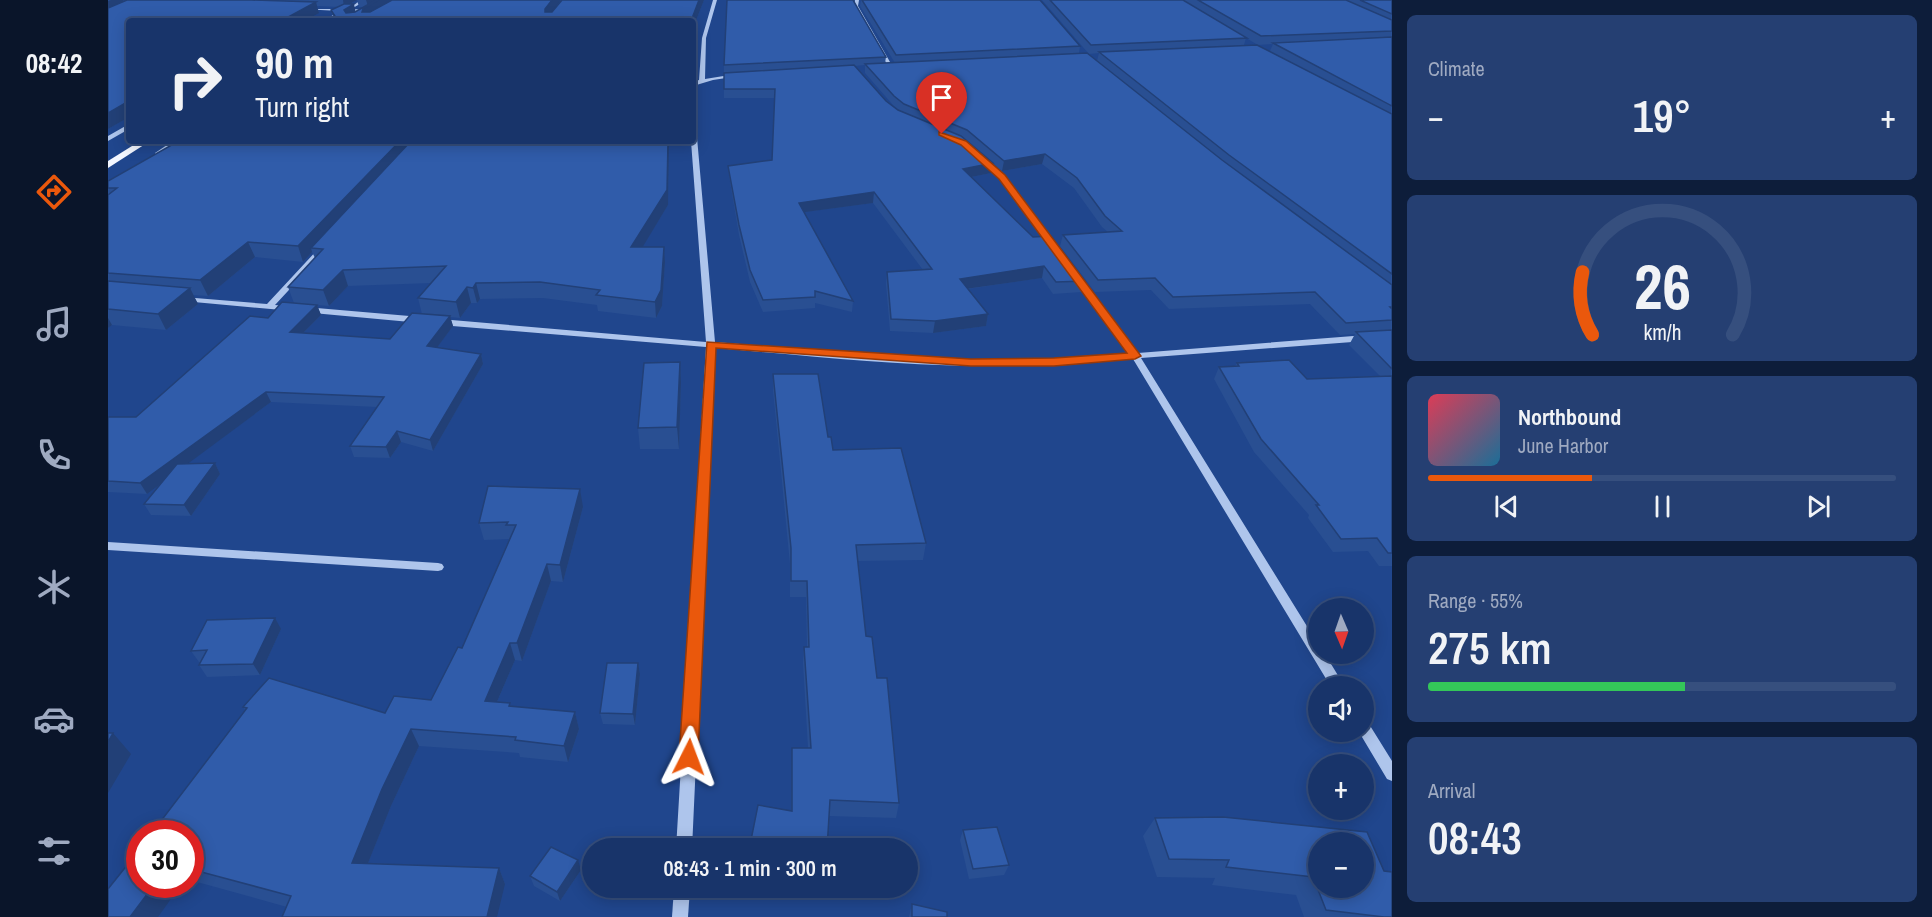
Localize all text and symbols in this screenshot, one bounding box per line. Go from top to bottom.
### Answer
text: 90 m [255,35,334,91]
icon: right [156,42,234,120]
text: 08:42 [26,45,82,81]
text: Climate [1428,55,1485,82]
pin [916,72,967,134]
icon: arrive [925,81,958,114]
text: 19° [1632,85,1692,146]
text: Turn right [255,89,349,125]
text: − [1428,94,1444,138]
text: + [1880,94,1896,138]
icon: directions [33,171,75,213]
text: 26 [1634,244,1690,328]
icon: music [33,303,75,345]
text: km/h [1643,319,1681,348]
text: Northbound [1518,402,1621,432]
text: June Harbor [1518,432,1608,459]
icon: phone [33,434,75,476]
icon: previous [1490,490,1523,523]
icon: pause [1646,490,1679,523]
icon: next [1802,490,1835,523]
icon: climate [33,566,75,608]
text: Range · 55% [1428,587,1523,614]
north arrow [1308,598,1374,664]
map controls [1308,598,1374,898]
text: 275 km [1428,617,1552,678]
button: sound [1308,676,1374,742]
icon: car [33,698,75,740]
position arrow [657,725,721,789]
button: + [1308,754,1374,820]
text: Arrival [1428,777,1475,804]
text: 08:43 [1428,807,1522,868]
speed limit sign: 30 [126,820,204,898]
icon: filters [33,830,75,872]
button: − [1308,832,1374,898]
text: 08:43 · 1 min · 300 m [663,853,837,883]

